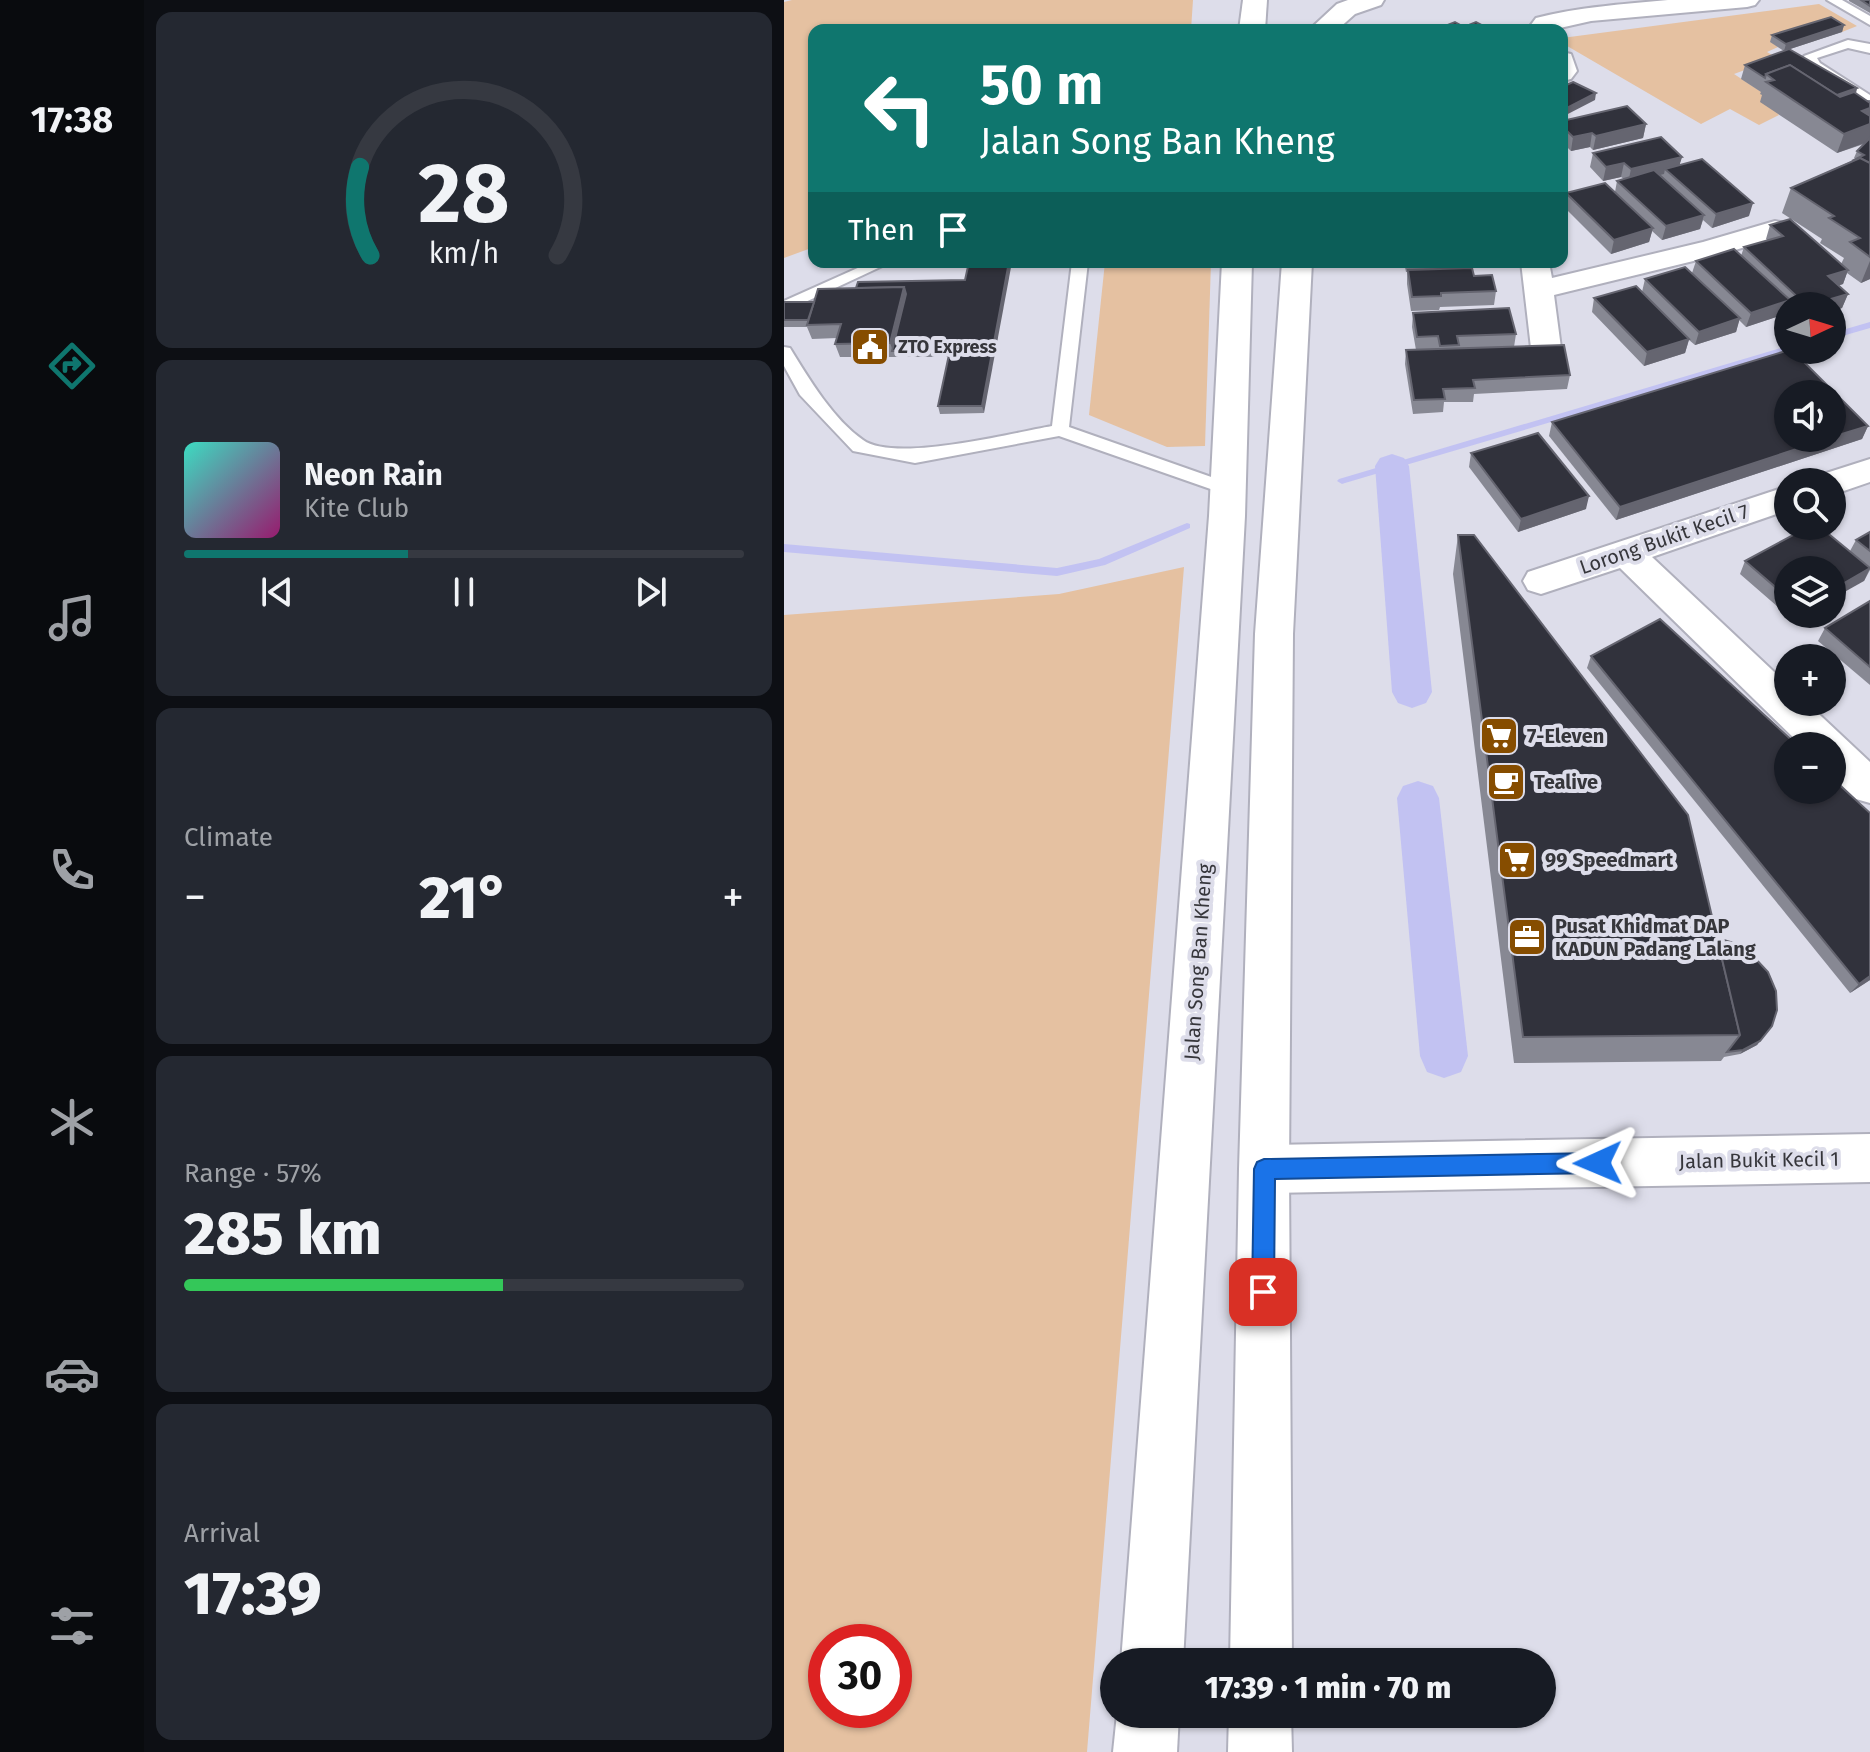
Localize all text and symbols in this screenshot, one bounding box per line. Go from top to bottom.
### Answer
text: 50 m [980,52,1103,119]
icon: left [848,56,952,160]
text: 17:38 [31,98,113,142]
text: Jalan Song Ban Kheng [980,120,1335,164]
text: 28 [418,144,510,244]
icon: arrive [931,208,975,252]
text: Then [848,212,915,248]
text: km/h [429,236,499,271]
north arrow [1774,292,1846,364]
map controls [1774,292,1846,804]
public building icon: ZTO Express [849,326,891,368]
place label: ZTO Express [898,336,997,358]
icon: directions [44,338,100,394]
button: sound [1774,380,1846,452]
text: Neon Rain [304,457,443,493]
button: search [1774,468,1846,540]
text: Kite Club [304,493,409,524]
street label: Lorong Bukit Kecil 7 [1576,499,1752,579]
button: layers [1774,556,1846,628]
icon: previous [255,570,299,614]
icon: pause [442,570,486,614]
icon: next [629,570,673,614]
icon: music [44,590,100,646]
button: + [1774,644,1846,716]
supermarket icon: 7-Eleven [1478,715,1520,757]
place label: 7-Eleven [1527,724,1604,748]
button: − [1774,732,1846,804]
cafe icon: Tealive [1485,761,1527,803]
place label: Tealive [1534,770,1598,794]
text: Climate [184,822,273,853]
supermarket icon: 99 Speedmart [1496,839,1538,881]
icon: phone [44,842,100,898]
place label: 99 Speedmart [1545,848,1673,872]
text: 21° [419,862,509,934]
street label: Jalan Song Ban Kheng [1179,862,1217,1061]
text: − [184,871,206,924]
text: + [722,871,744,924]
place label: Pusat Khidmat DAP KADUN Padang Lalang [1555,914,1757,961]
office icon: Pusat Khidmat DAP KADUN Padang Lalang [1506,916,1548,958]
icon: climate [44,1094,100,1150]
position arrow [1556,1121,1640,1205]
street label: Jalan Bukit Kecil 1 [1679,1147,1839,1173]
text: Range · 57% [184,1158,322,1189]
text: 285 km [184,1198,382,1270]
pin [1229,1258,1297,1326]
icon: arrive [1241,1270,1285,1314]
icon: car [44,1346,100,1402]
text: Arrival [184,1518,260,1549]
text: 17:39 [184,1558,322,1630]
icon: filters [44,1598,100,1654]
speed limit sign: 30 [808,1624,912,1728]
text: 17:39 · 1 min · 70 m [1205,1670,1451,1706]

